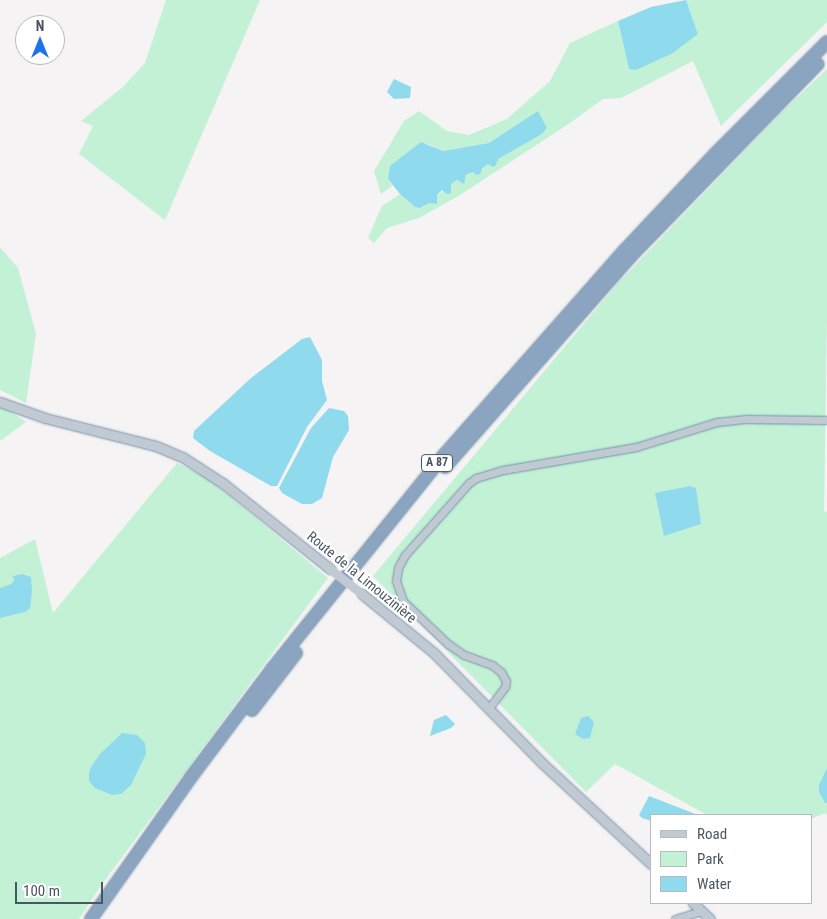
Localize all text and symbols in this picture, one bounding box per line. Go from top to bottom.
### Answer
north arrow [15,15,65,65]
text: N [36,18,44,34]
road number: A 87 [421,453,453,472]
street label: Route de la Limouzinière [304,528,420,626]
legend [650,814,812,904]
text: Road [697,825,727,843]
text: Park [697,850,724,868]
scale bar [18,872,105,904]
text: Water [697,875,731,893]
text: 100 m [23,882,60,900]

